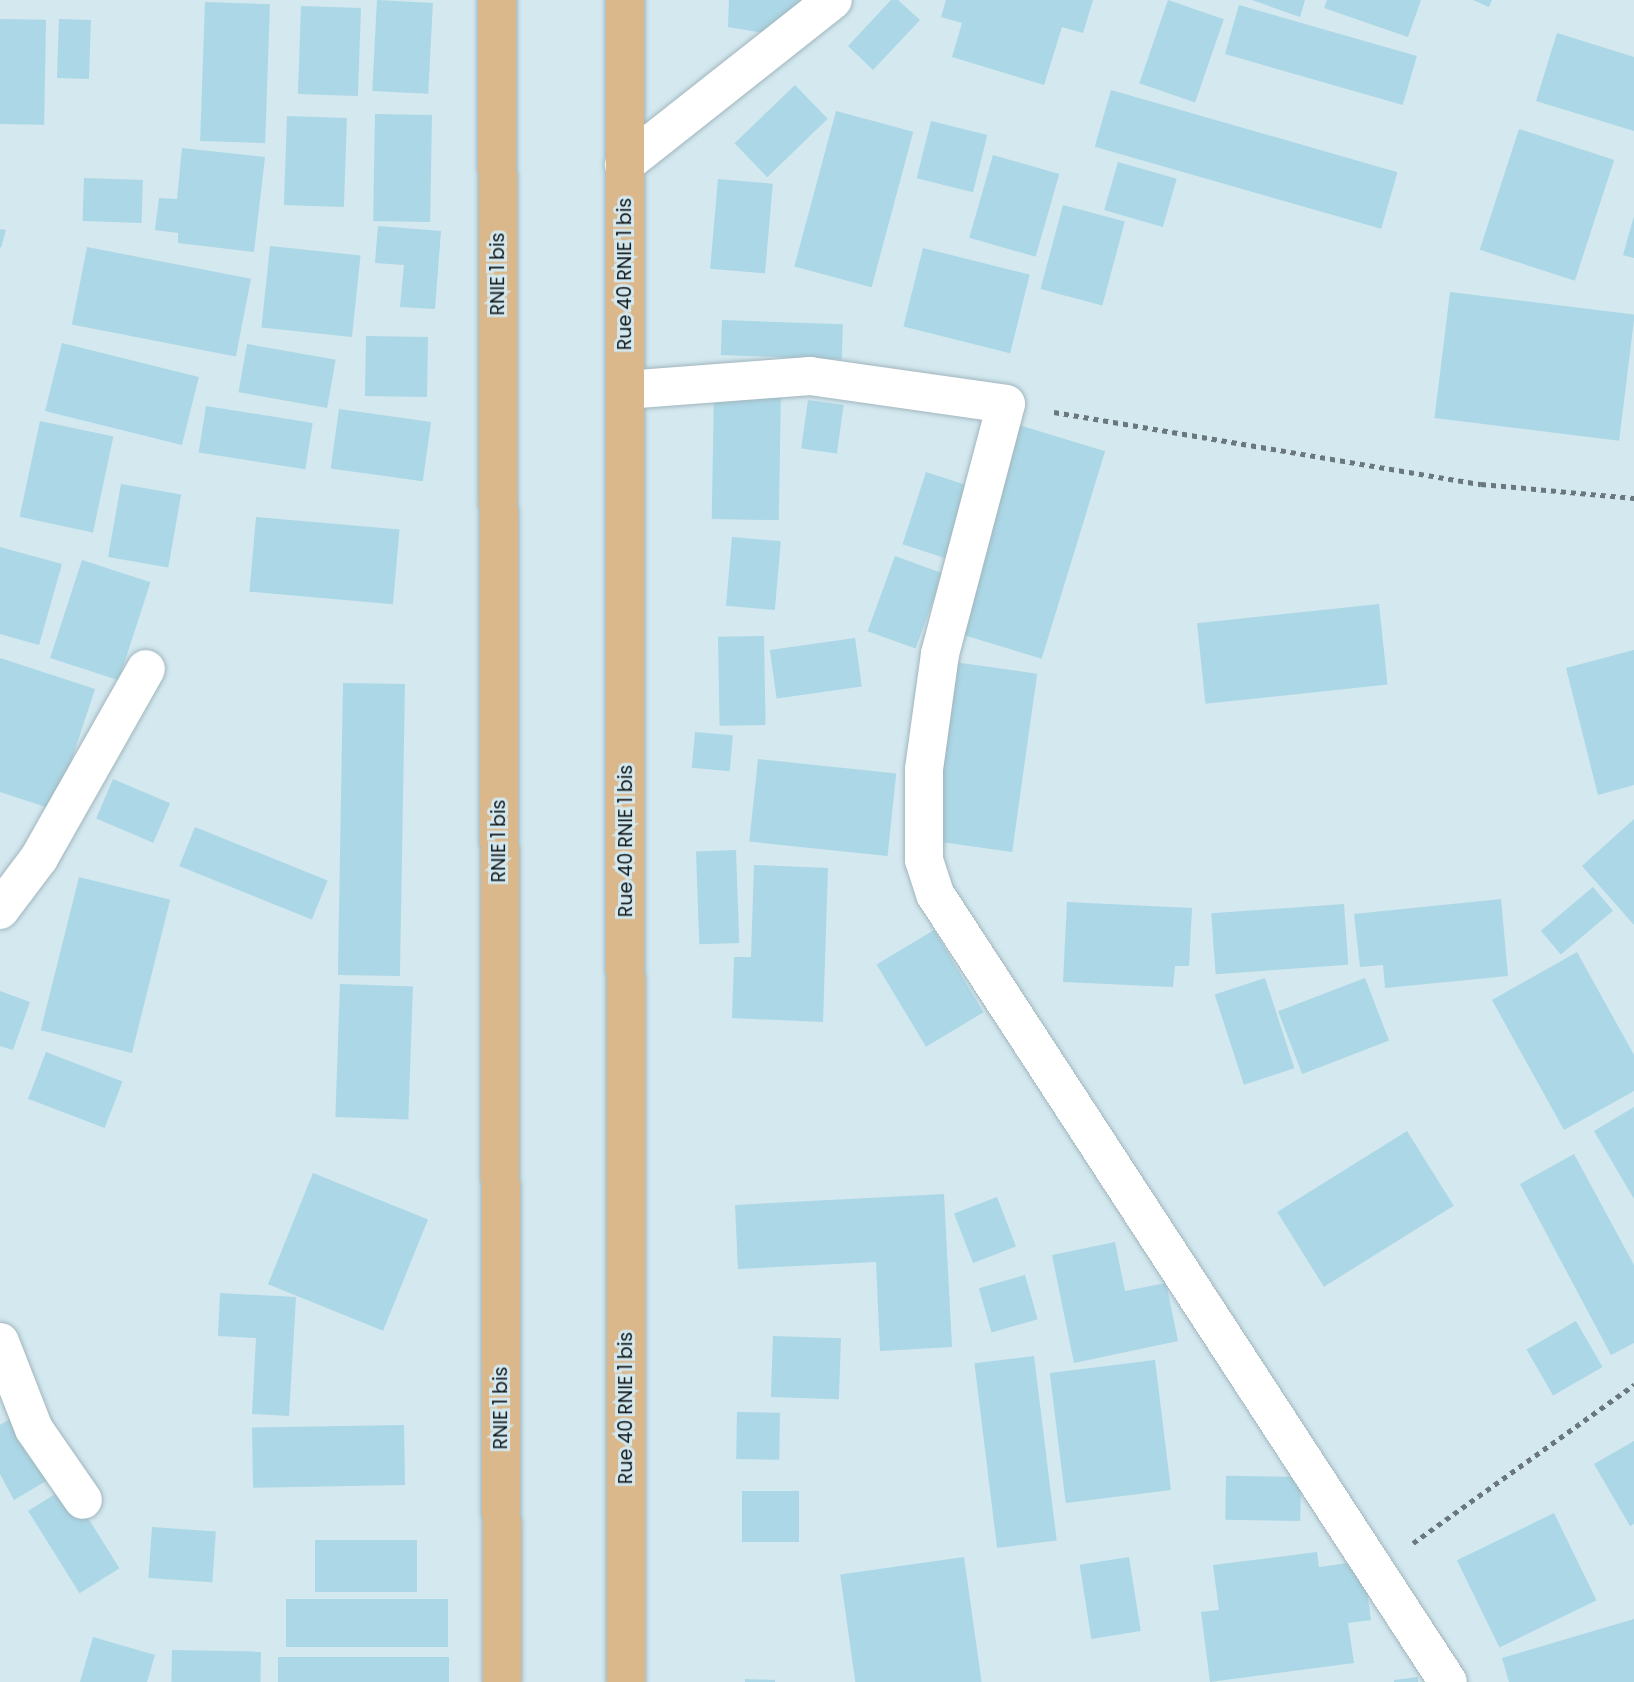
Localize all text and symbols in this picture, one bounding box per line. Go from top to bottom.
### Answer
street label: Rue 40 RNIE 1 bis [614,198,636,350]
street label: RNIE 1 bis [487,233,509,315]
street label: Rue 40 RNIE 1 bis [615,765,637,917]
street label: RNIE 1 bis [488,800,510,882]
street label: Rue 40 RNIE 1 bis [615,1332,637,1484]
street label: RNIE 1 bis [490,1367,512,1449]

